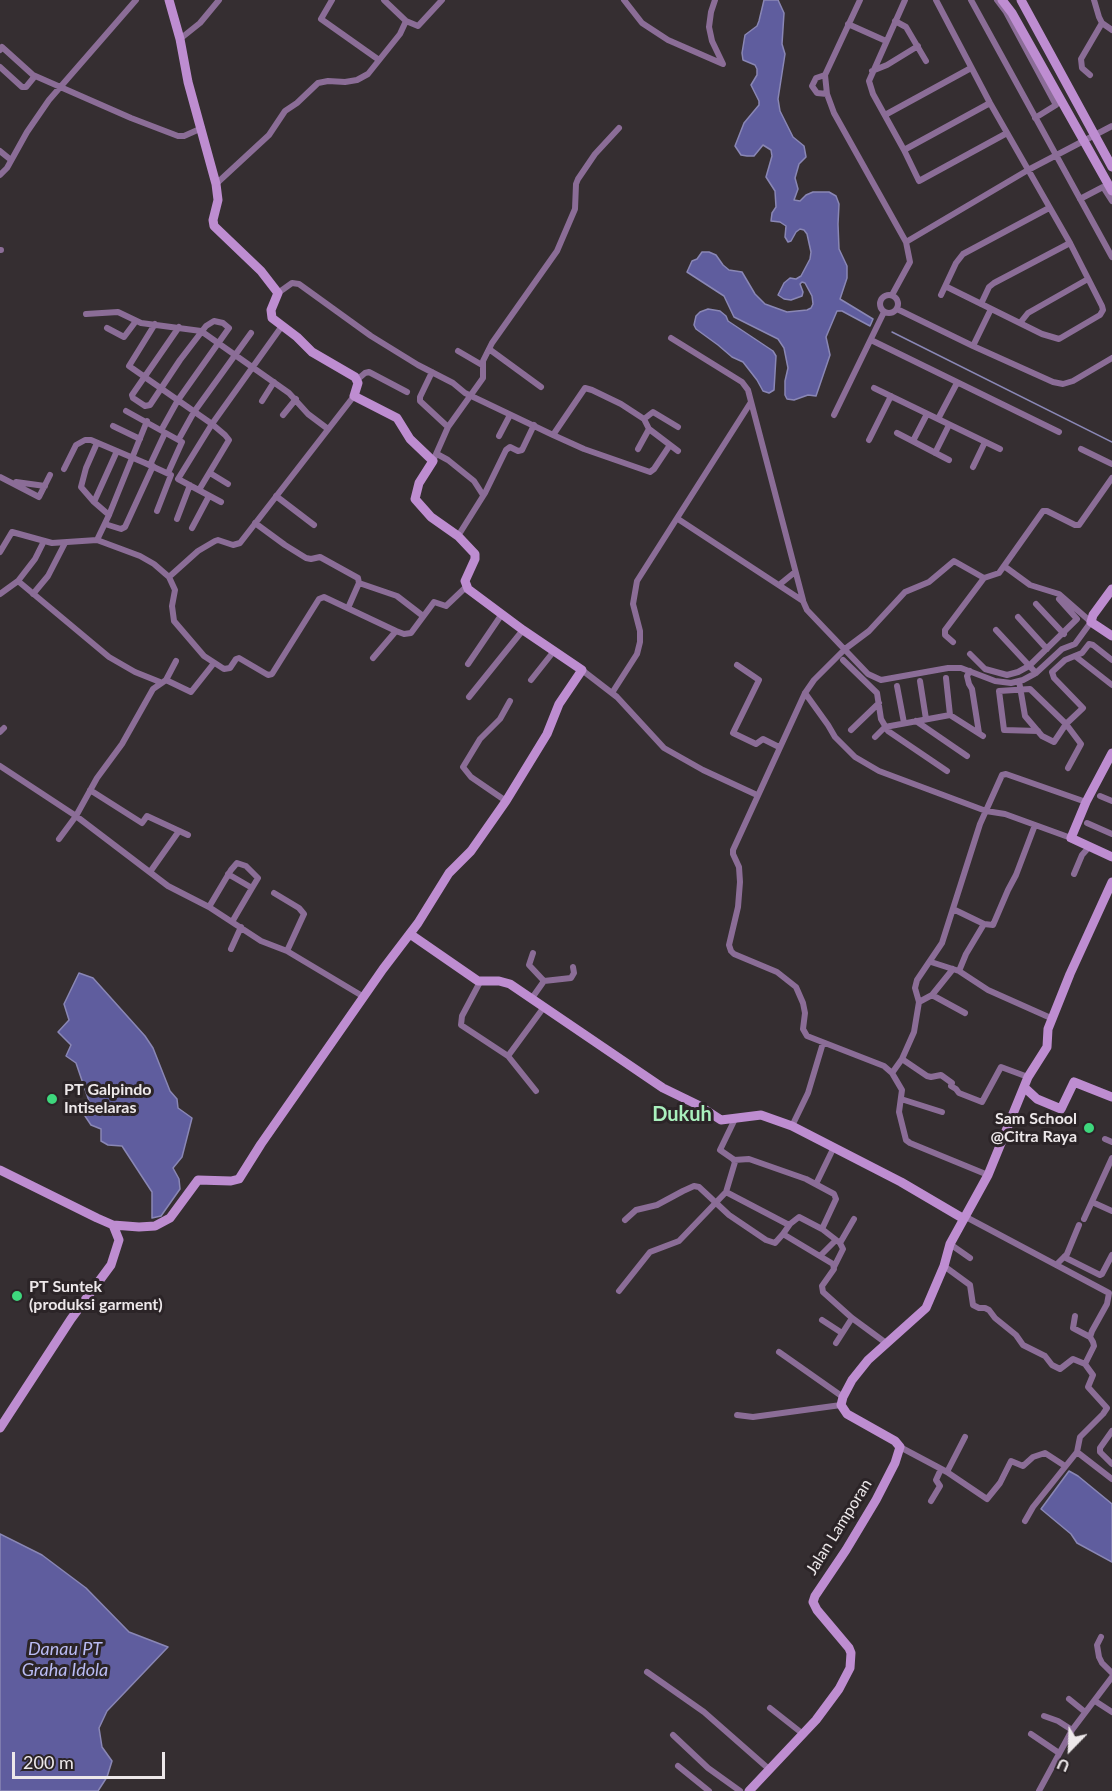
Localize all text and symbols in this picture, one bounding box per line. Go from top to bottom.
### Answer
place label: PT Galpindo Intiselaras [64,1080,152,1118]
marker: PT Galpindo Intiselaras [45,1092,59,1106]
district label: Dukuh [652,1103,712,1127]
place label: Sam School @Citra Raya [991,1109,1077,1147]
marker: Sam School @Citra Raya [1082,1121,1096,1135]
place label: PT Suntek (produksi garment) [29,1277,163,1315]
marker: PT Suntek (produksi garment) [10,1289,24,1303]
street label: Jalan Lamporan [802,1476,876,1578]
water label: Danau PT Graha Idola [22,1638,108,1680]
north arrow [1040,1719,1100,1779]
scale bar [15,1740,168,1778]
text: 200 m [23,1751,74,1773]
text: U [1054,1755,1072,1777]

